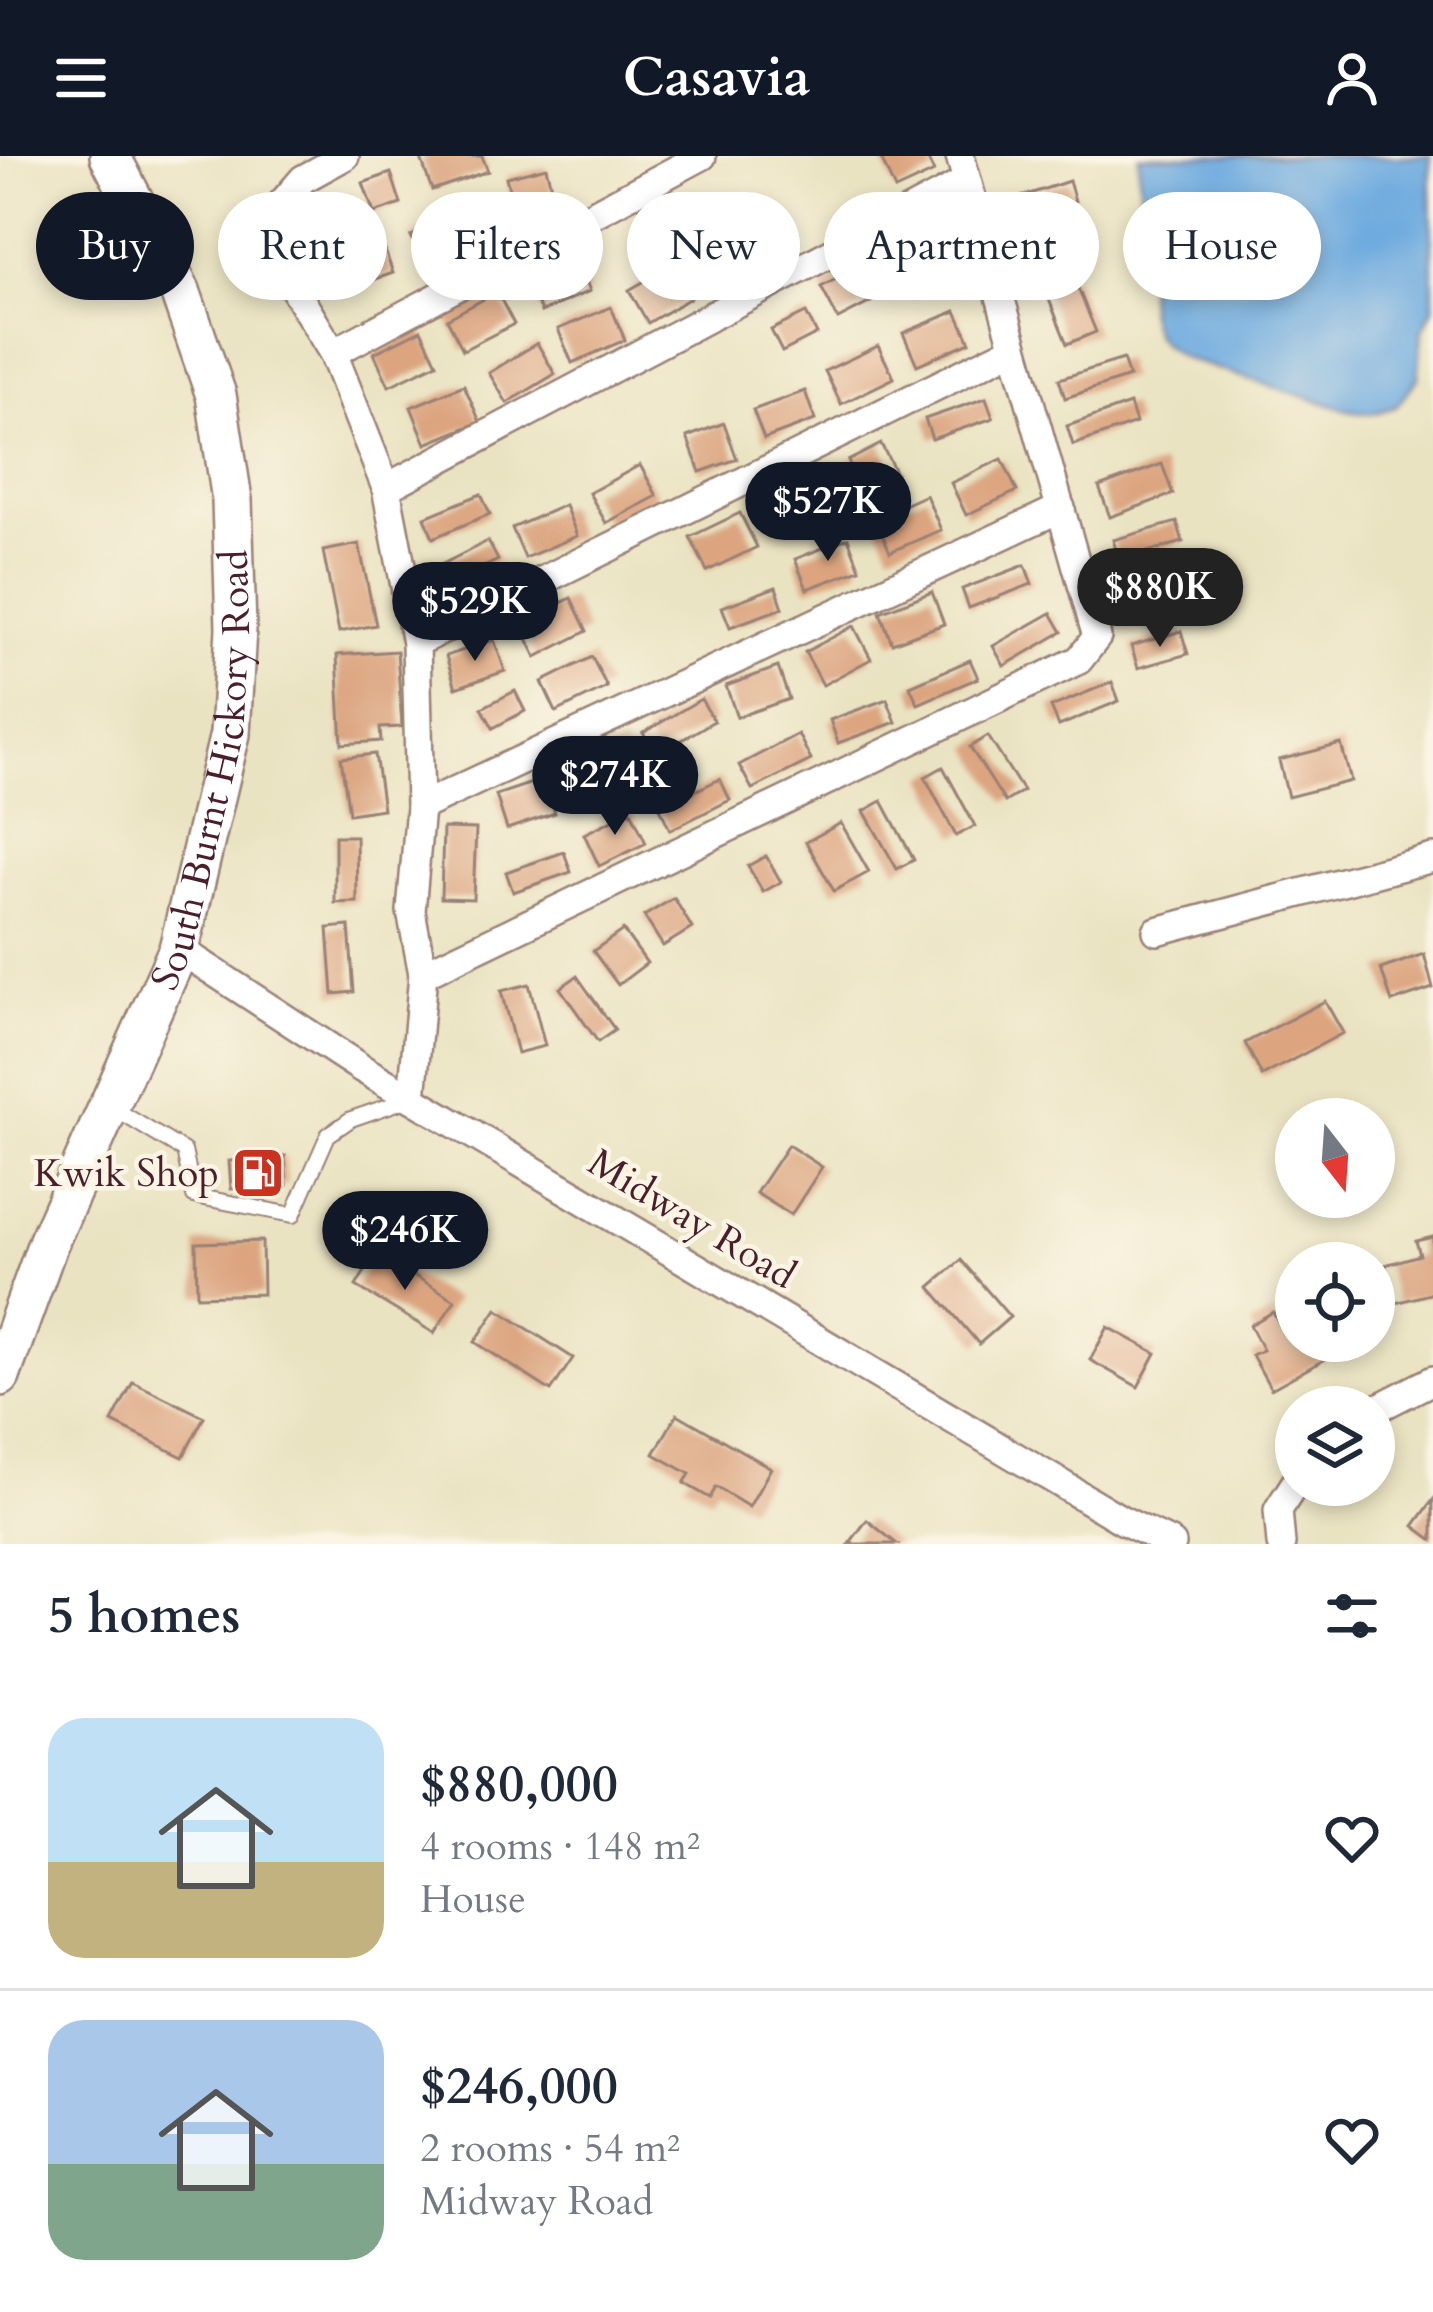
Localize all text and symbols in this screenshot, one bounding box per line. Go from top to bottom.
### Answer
text: Casavia [623,42,810,115]
icon: menu [48,45,114,111]
icon: person [1319,45,1385,111]
chip: Buy [36,192,194,300]
chip: Rent [218,192,387,300]
chip: Filters [411,192,603,300]
chip: New [627,192,800,300]
chip: Apartment [824,192,1099,300]
chip: House [1123,192,1321,300]
pin: $527K [744,462,912,564]
text: $527K [772,474,884,527]
street label: South Burnt Hickory Road [138,548,263,998]
pin: $880K [1076,548,1244,650]
text: $880K [1104,560,1216,613]
pin: $529K [391,562,559,664]
text: $529K [419,574,531,627]
pin: $274K [531,736,699,838]
text: $274K [559,748,671,801]
north arrow [1275,1098,1395,1218]
map controls [1275,1098,1395,1506]
street label: Midway Road [578,1136,806,1302]
fuel station icon: Kwik Shop [230,1145,286,1201]
place label: Kwik Shop [34,1147,219,1200]
pin: $246K [321,1191,489,1293]
text: $246K [349,1203,461,1256]
button: locate [1275,1242,1395,1362]
button: layers [1275,1386,1395,1506]
text: 5 homes [48,1581,240,1651]
icon: filters [1319,1583,1385,1649]
text: $880,000 [420,1750,618,1820]
icon: home [144,1766,288,1910]
icon: heart [1319,1805,1385,1871]
text: 4 rooms · 148 m² [420,1820,700,1873]
text: House [420,1873,526,1926]
text: $246,000 [420,2052,618,2122]
icon: home [144,2068,288,2212]
icon: heart [1319,2107,1385,2173]
text: 2 rooms · 54 m² [420,2122,680,2175]
text: Midway Road [420,2175,653,2228]

